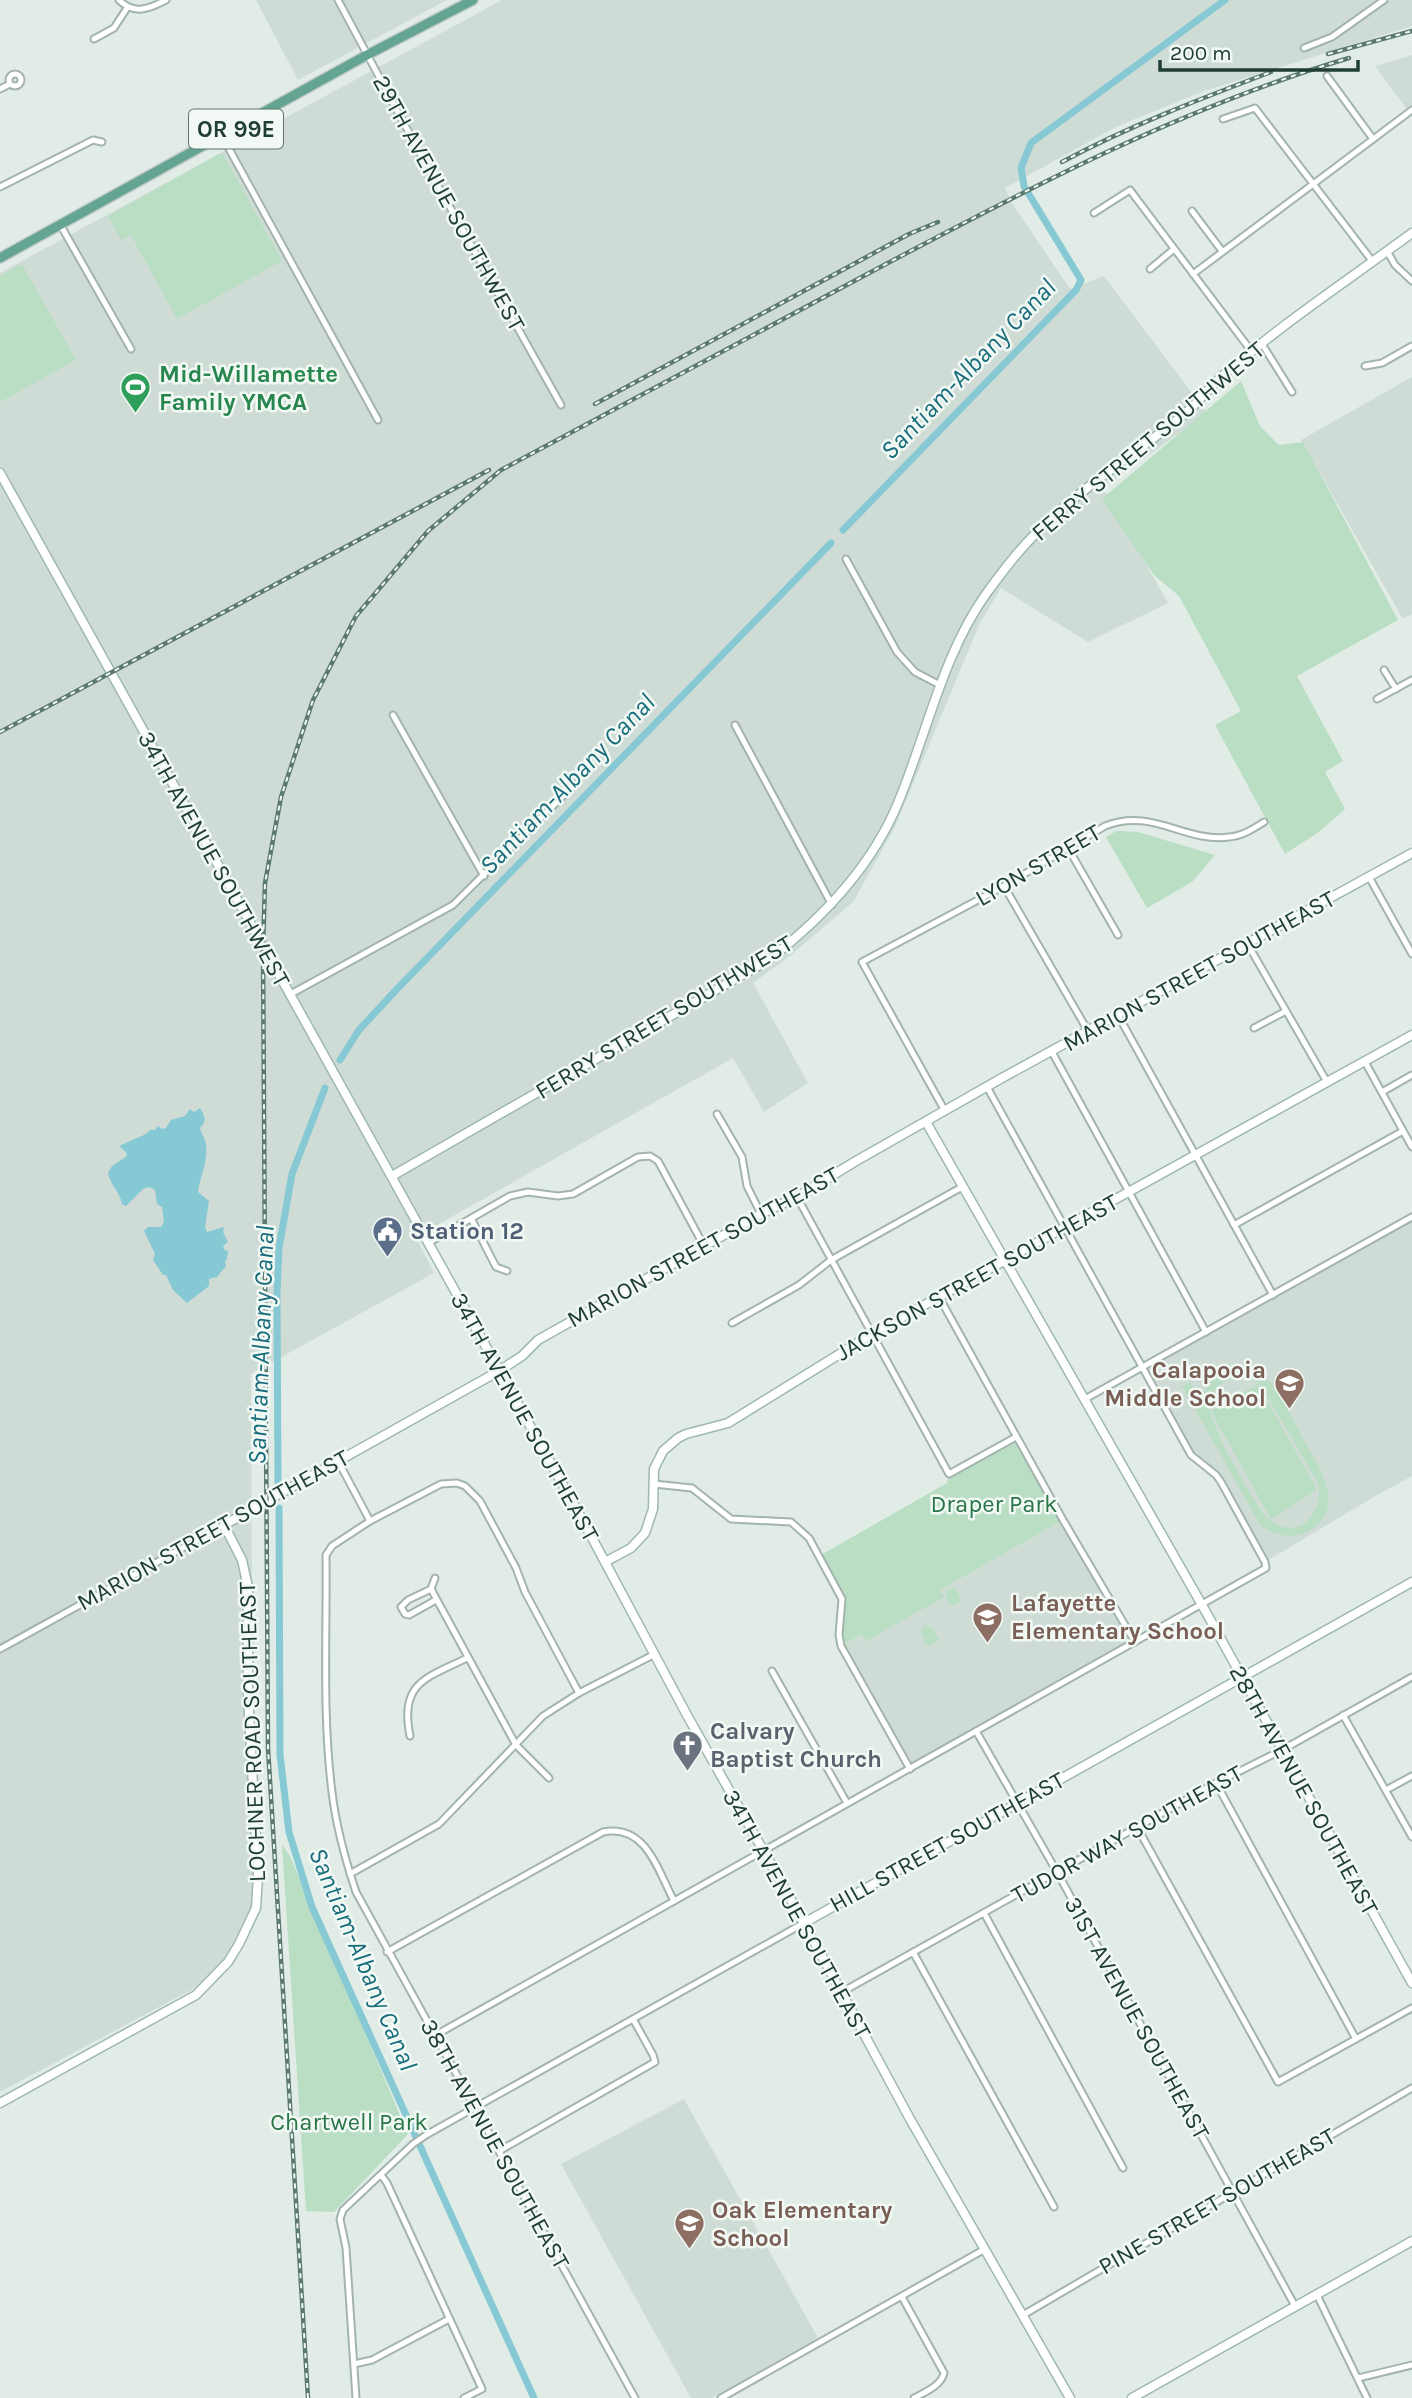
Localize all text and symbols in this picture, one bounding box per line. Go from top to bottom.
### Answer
scale bar [1160,28,1358,72]
text: 200 m [1170,41,1232,65]
street label: 29TH AVENUE SOUTHWEST [367,70,531,336]
road number: OR 99E [189,110,283,148]
water label: Santiam-Albany Canal [874,272,1062,466]
street label: FERRY STREET SOUTHWEST [1026,335,1270,547]
place label: Mid-Willamette Family YMCA [159,360,338,416]
sports icon: Mid-Willamette Family YMCA [119,371,153,415]
water label: Santiam-Albany Canal [473,687,661,881]
street label: 34TH AVENUE SOUTHWEST [132,726,296,992]
street label: LYON STREET [970,818,1106,912]
street label: MARION STREET SOUTHEAST [1058,884,1340,1058]
street label: FERRY STREET SOUTHWEST [530,929,798,1105]
street label: MARION STREET SOUTHEAST [562,1160,844,1334]
street label: JACKSON STREET SOUTHEAST [831,1188,1123,1366]
public building icon: Station 12 [370,1214,404,1258]
place label: Station 12 [410,1217,524,1245]
water label: Santiam-Albany Canal [241,1225,281,1465]
street label: 34TH AVENUE SOUTHEAST [445,1288,605,1546]
place label: Calapooia Middle School [1104,1356,1266,1412]
school or university icon: Calapooia Middle School [1272,1367,1306,1411]
street label: MARION STREET SOUTHEAST [72,1443,354,1617]
park label: Draper Park [930,1490,1058,1518]
street label: LOCHNER ROAD SOUTHEAST [233,1581,271,1883]
place label: Lafayette Elementary School [1011,1589,1224,1645]
school or university icon: Lafayette Elementary School [971,1600,1005,1644]
street label: 28TH AVENUE SOUTHEAST [1224,1660,1384,1920]
place label: Calvary Baptist Church [710,1717,882,1773]
church icon: Calvary Baptist Church [670,1728,704,1772]
street label: TUDOR WAY SOUTHEAST [1007,1759,1247,1909]
street label: HILL STREET SOUTHEAST [825,1766,1069,1918]
street label: 34TH AVENUE SOUTHEAST [717,1785,877,2043]
water label: Santiam-Albany Canal [302,1843,424,2075]
street label: 31ST AVENUE SOUTHEAST [1059,1892,1215,2144]
street label: 38TH AVENUE SOUTHEAST [414,2014,576,2274]
park label: Chartwell Park [270,2108,428,2136]
street label: PINE STREET SOUTHEAST [1093,2122,1341,2280]
place label: Oak Elementary School [712,2196,892,2252]
school or university icon: Oak Elementary School [672,2207,706,2251]

